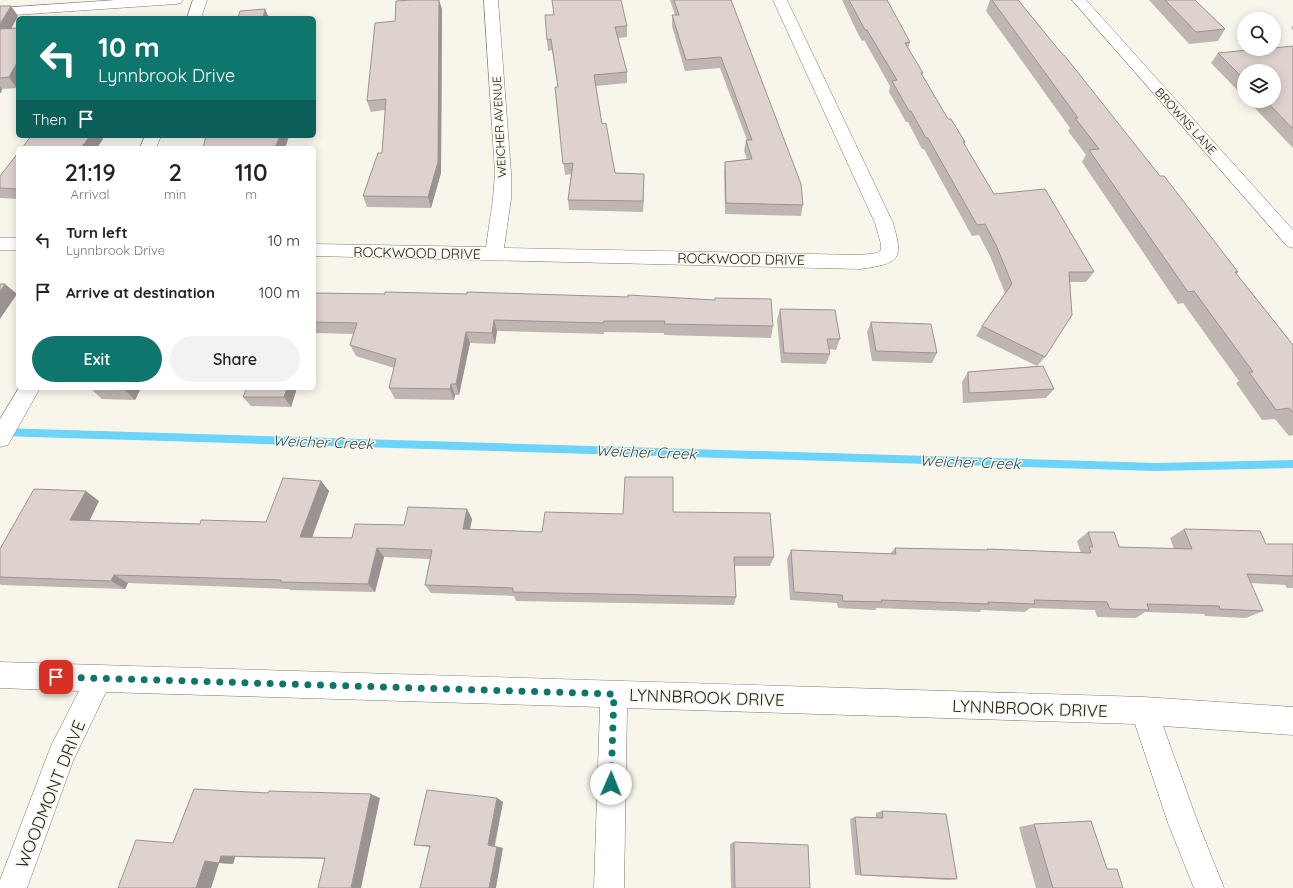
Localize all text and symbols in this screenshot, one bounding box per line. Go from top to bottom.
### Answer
map controls [1237,12,1281,108]
button: search [1237,12,1281,56]
text: 10 m [98,29,160,64]
icon: left [32,32,84,84]
text: Lynnbrook Drive [98,64,235,87]
button: layers [1237,64,1281,108]
street label: WEICHER AVENUE [489,76,509,178]
street label: BROWNS LANE [1152,84,1220,158]
icon: arrive [75,108,97,130]
text: Then [32,110,67,129]
text: 21:19 [64,157,116,187]
text: 2 [168,157,182,187]
text: 110 [235,157,268,187]
text: Arrival [71,186,110,202]
text: min [164,186,186,202]
text: m [245,186,257,202]
text: Turn left [66,223,128,242]
icon: left [32,229,54,251]
text: 10 m [268,231,300,250]
text: Lynnbrook Drive [66,242,165,258]
street label: ROCKWOOD DRIVE [353,243,481,263]
street label: ROCKWOOD DRIVE [677,249,805,269]
icon: arrive [32,281,54,303]
text: Arrive at destination [66,283,215,302]
text: 100 m [259,283,300,302]
button: Exit [32,336,162,382]
button: Share [170,336,300,382]
water label: Weicher Creek [272,431,376,453]
water label: Weicher Creek [595,441,699,463]
water label: Weicher Creek [919,451,1023,473]
pin [39,660,73,694]
icon: arrive [45,666,67,688]
street label: LYNNBROOK DRIVE [629,684,785,710]
street label: LYNNBROOK DRIVE [952,695,1108,721]
street label: WOODMONT DRIVE [11,717,89,871]
position arrow [590,763,632,805]

